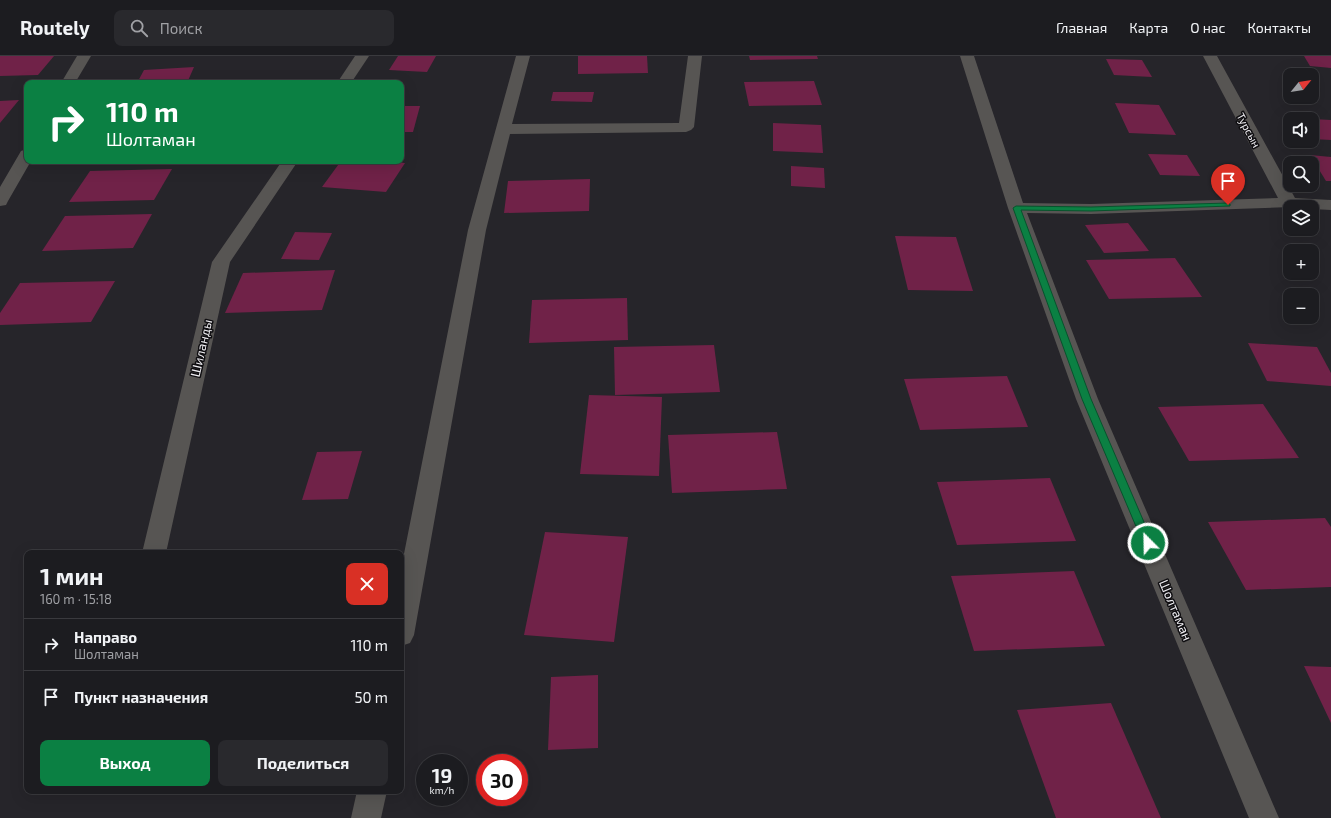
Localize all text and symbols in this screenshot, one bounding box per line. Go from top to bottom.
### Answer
search box [114,10,394,46]
text: Routely [20,16,90,39]
icon: search [128,17,150,39]
text: Поиск [160,19,203,37]
text: Главная [1056,19,1107,36]
text: Карта [1129,19,1168,36]
text: О нас [1190,19,1226,36]
text: Контакты [1248,19,1311,36]
north arrow [1283,68,1319,104]
map controls [1283,68,1319,324]
text: 110 m [106,94,179,128]
icon: right [40,96,92,148]
street label: Турсын [1234,110,1264,150]
button: sound [1283,112,1319,148]
text: Шолтаман [106,128,196,150]
button: search [1283,156,1319,192]
pin [1211,164,1245,205]
icon: arrive [1217,170,1239,192]
button: layers [1283,200,1319,236]
button: + [1283,244,1319,280]
button: − [1283,288,1319,324]
street label: Шиланды [187,318,215,378]
position arrow [1127,522,1169,564]
text: 1 мин [40,561,104,590]
button: close [346,563,388,605]
street label: Шолтаман [1156,577,1196,643]
text: 160 m · 15:18 [40,591,112,607]
text: Направо [74,628,137,646]
icon: right [40,634,62,656]
text: 110 m [351,636,388,654]
text: Шолтаман [74,646,139,662]
icon: arrive [40,686,62,708]
text: Пункт назначения [74,688,208,706]
text: 50 m [354,688,388,706]
button: Выход [40,740,210,786]
button: Поделиться [218,740,388,786]
speed limit sign: 30 [476,754,528,806]
text: 19 [432,763,452,787]
text: km/h [430,784,454,796]

